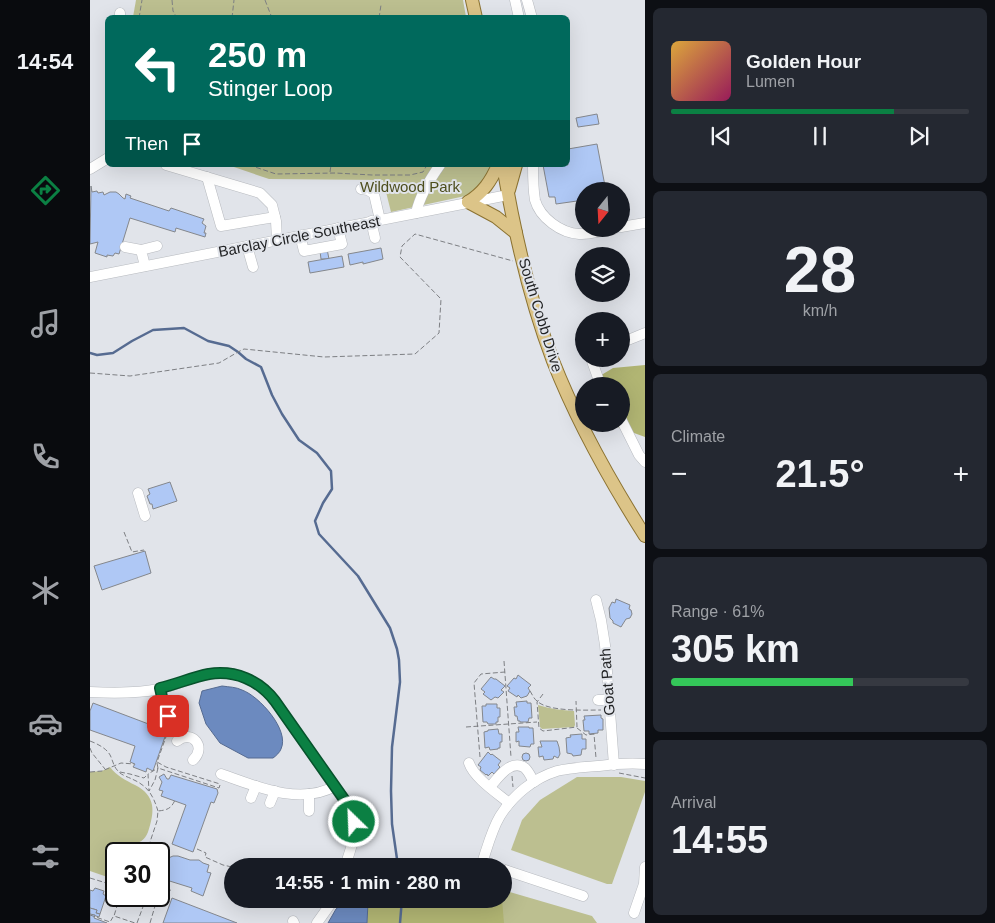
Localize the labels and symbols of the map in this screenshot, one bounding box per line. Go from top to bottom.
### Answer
park label: Wildwood Park [360,178,461,195]
north arrow [575,182,630,238]
street label: Barclay Circle Southeast [217,212,382,260]
street label: South Cobb Drive [516,256,566,374]
street label: Goat Path [596,648,618,716]
pin [147,695,189,737]
position arrow [327,795,379,847]
speed limit sign: 30 [105,842,170,907]

